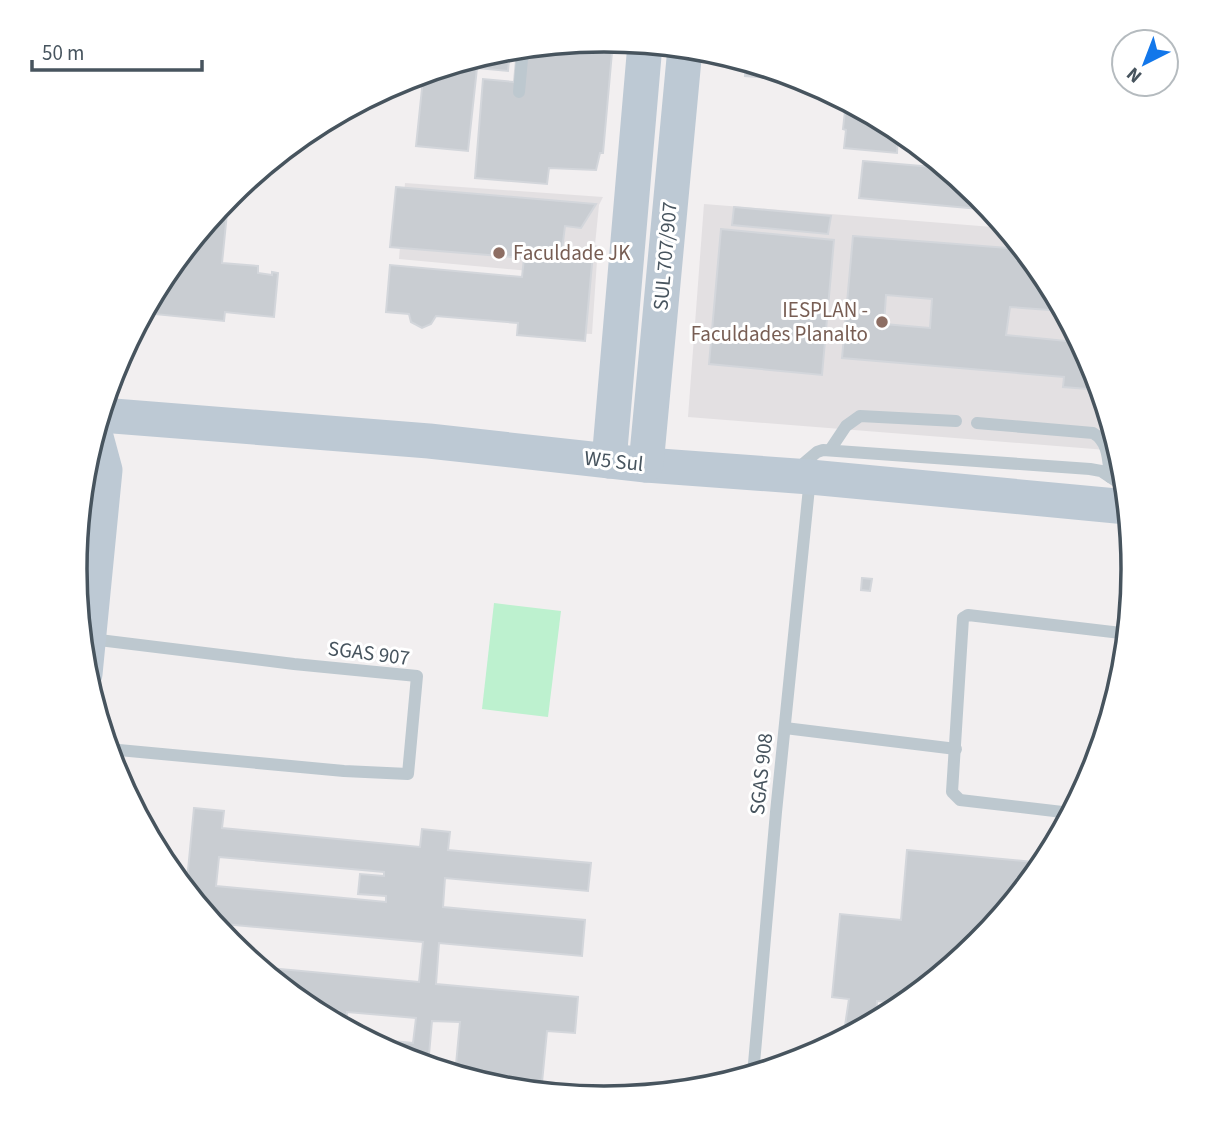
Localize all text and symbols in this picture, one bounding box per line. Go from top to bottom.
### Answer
scale bar [32,28,201,72]
north arrow [1110,28,1180,98]
text: 50 m [42,38,84,68]
text: N [1121,60,1148,89]
street label: SUL 707/907 [645,200,685,312]
place label: Faculdade JK [513,238,631,268]
marker: Faculdade JK [491,245,507,261]
place label: IESPLAN - Faculdades Planalto [691,295,868,349]
marker: IESPLAN - Faculdades Planalto [874,314,890,330]
street label: W5 Sul [583,443,645,479]
street label: SGAS 907 [326,633,412,673]
street label: SGAS 908 [742,732,780,816]

